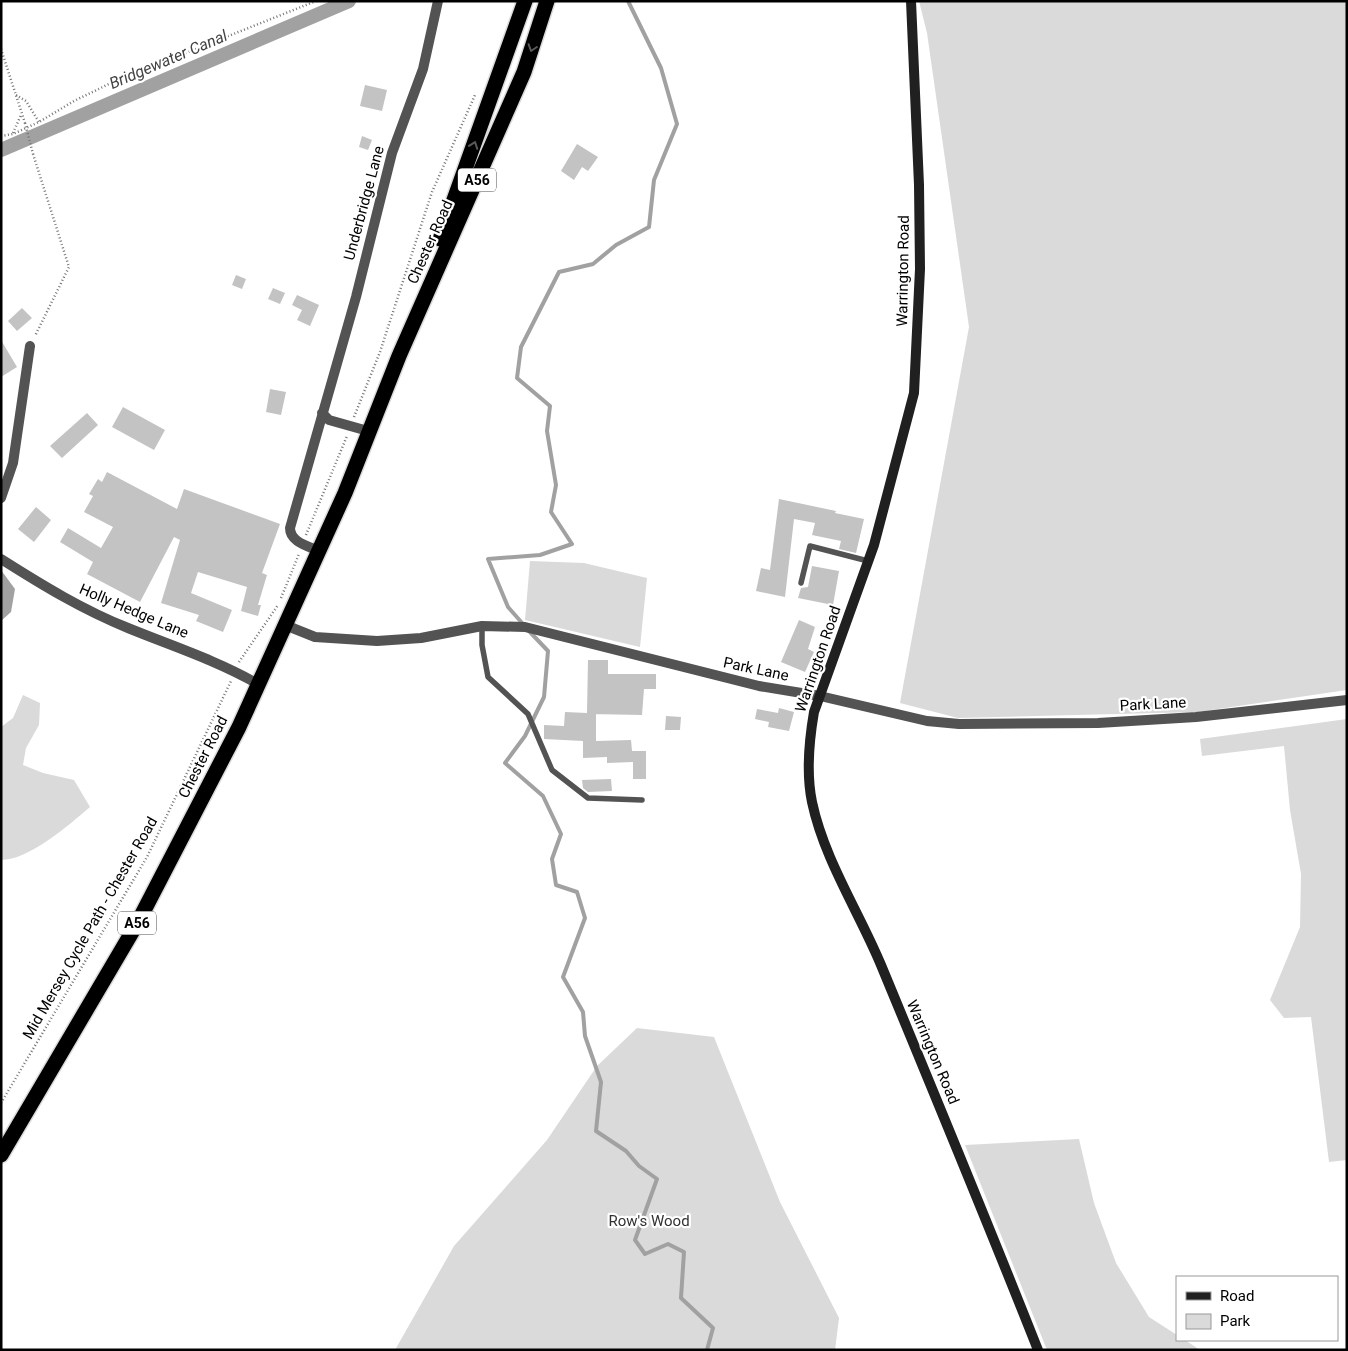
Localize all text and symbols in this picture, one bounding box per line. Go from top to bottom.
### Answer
water label: Bridgewater Canal [106,26,230,93]
one-way arrow [528,43,538,51]
one-way arrow [468,142,478,150]
street label: Underbridge Lane [340,144,388,262]
road number: A56 [458,168,496,192]
street label: Chester Road [404,197,456,287]
street label: Warrington Road [893,215,913,327]
street label: Holly Hedge Lane [77,580,191,642]
street label: Warrington Road [791,603,845,715]
street label: Park Lane [722,653,790,685]
street label: Park Lane [1119,693,1187,715]
street label: Chester Road [175,713,231,801]
street label: Mid Mersey Cycle Path - Chester Road [19,814,161,1042]
road number: A56 [118,911,156,934]
street label: Warrington Road [903,997,963,1107]
park label: Row's Wood [608,1212,690,1230]
legend [1176,1276,1338,1341]
text: Road [1220,1287,1254,1305]
text: Park [1220,1312,1251,1330]

